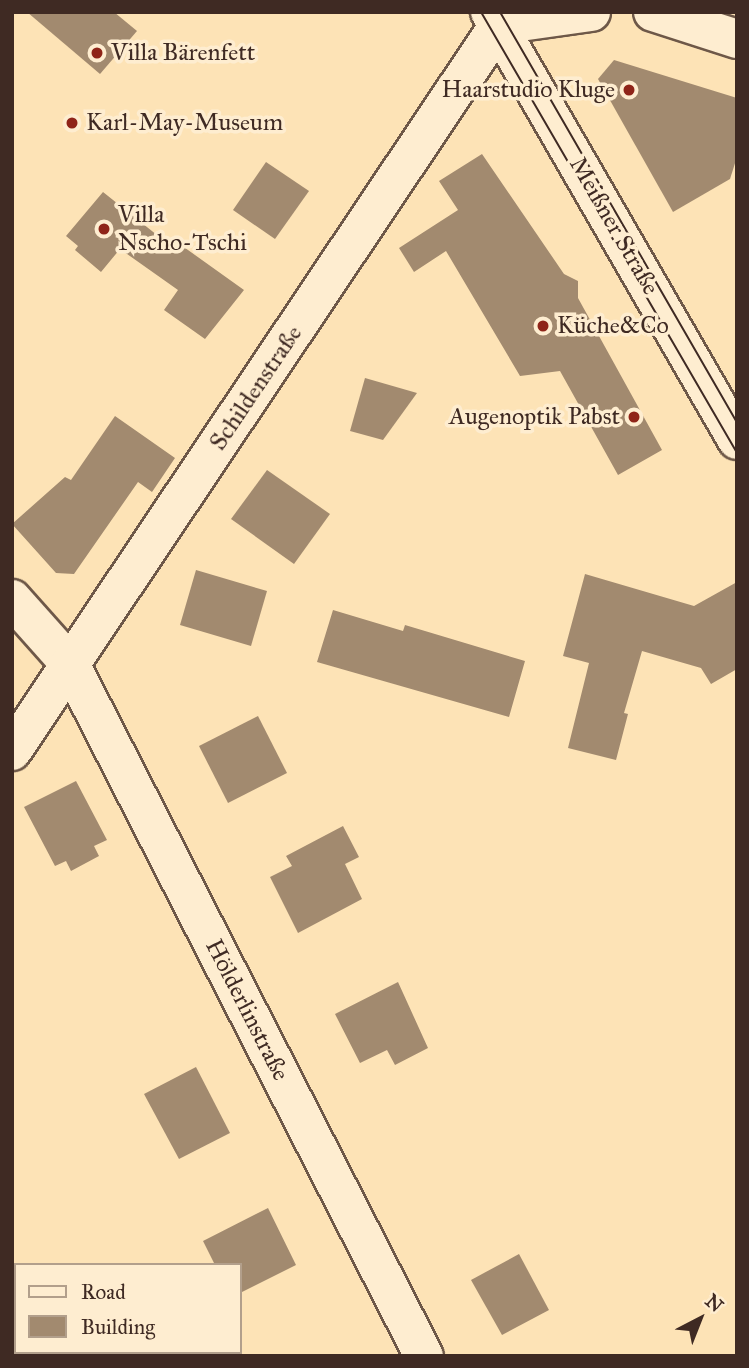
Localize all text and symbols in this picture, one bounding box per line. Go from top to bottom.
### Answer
place label: Villa Bärenfett [111,39,255,67]
marker: Villa Bärenfett [89,45,105,61]
place label: Haarstudio Kluge [442,76,615,104]
marker: Haarstudio Kluge [621,82,637,98]
place label: Karl-May-Museum [86,109,283,137]
marker: Karl-May-Museum [64,115,80,131]
street label: Meißner Straße [563,152,665,300]
place label: Villa Nscho-Tschi [118,201,247,257]
marker: Villa Nscho-Tschi [96,221,112,237]
place label: Küche&Co [557,312,669,340]
marker: Küche&Co [535,318,551,334]
street label: Schildenstraße [204,320,308,456]
place label: Augenoptik Pabst [449,403,620,431]
marker: Augenoptik Pabst [626,409,642,425]
street label: Hölderlinstraße [199,934,295,1086]
legend [14,1263,242,1354]
text: Road [81,1279,126,1305]
north arrow [665,1284,735,1354]
text: N [701,1289,728,1317]
text: Building [81,1314,155,1340]

